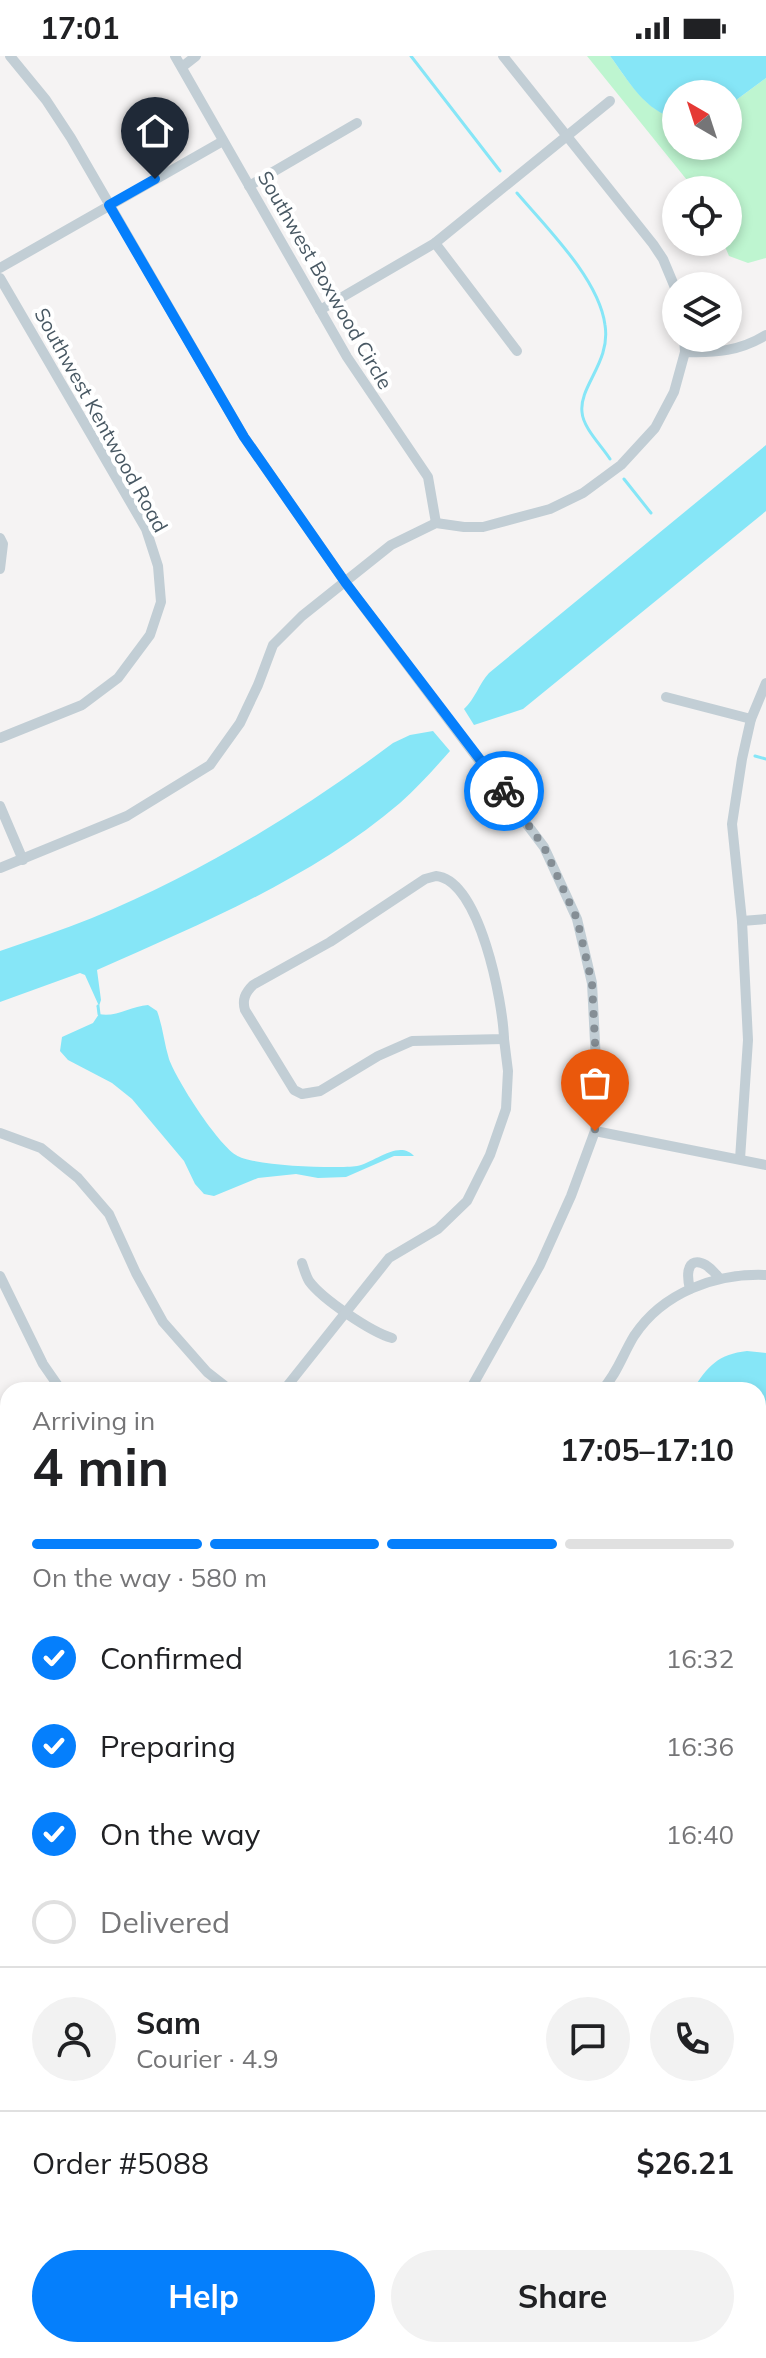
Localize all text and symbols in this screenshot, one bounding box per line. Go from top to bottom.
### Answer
text: 17:01 [40,9,119,47]
north arrow [662,80,742,160]
map controls [662,80,742,352]
pin [121,97,189,179]
icon: home [133,109,177,153]
street label: Southwest Boxwood Circle [253,166,398,393]
button: locate [662,176,742,256]
button: layers [662,272,742,352]
street label: Southwest Kentwood Road [29,303,174,536]
courier [464,751,544,831]
icon: bike [482,769,526,813]
pin [561,1049,629,1131]
icon: bag [573,1061,617,1105]
text: Arriving in [32,1404,155,1437]
text: 17:05–17:10 [560,1431,734,1469]
text: 4 min [32,1434,169,1499]
text: On the way · 580 m [32,1561,267,1594]
icon: check [32,1636,76,1680]
text: Confirmed [100,1639,243,1677]
text: 16:32 [666,1642,734,1675]
icon: check [32,1724,76,1768]
text: Preparing [100,1727,236,1765]
text: 16:36 [666,1730,734,1763]
icon: check [32,1812,76,1856]
text: On the way [100,1815,260,1853]
text: 16:40 [666,1818,734,1851]
text: Delivered [100,1903,230,1941]
button: person [32,1997,116,2081]
button: chat [546,1997,630,2081]
button: phone [650,1997,734,2081]
text: Sam [136,2004,201,2042]
text: Courier · 4.9 [136,2042,279,2075]
text: Order #5088 [32,2144,209,2182]
text: $26.21 [637,2144,734,2182]
button: Help [32,2250,375,2342]
button: Share [391,2250,734,2342]

